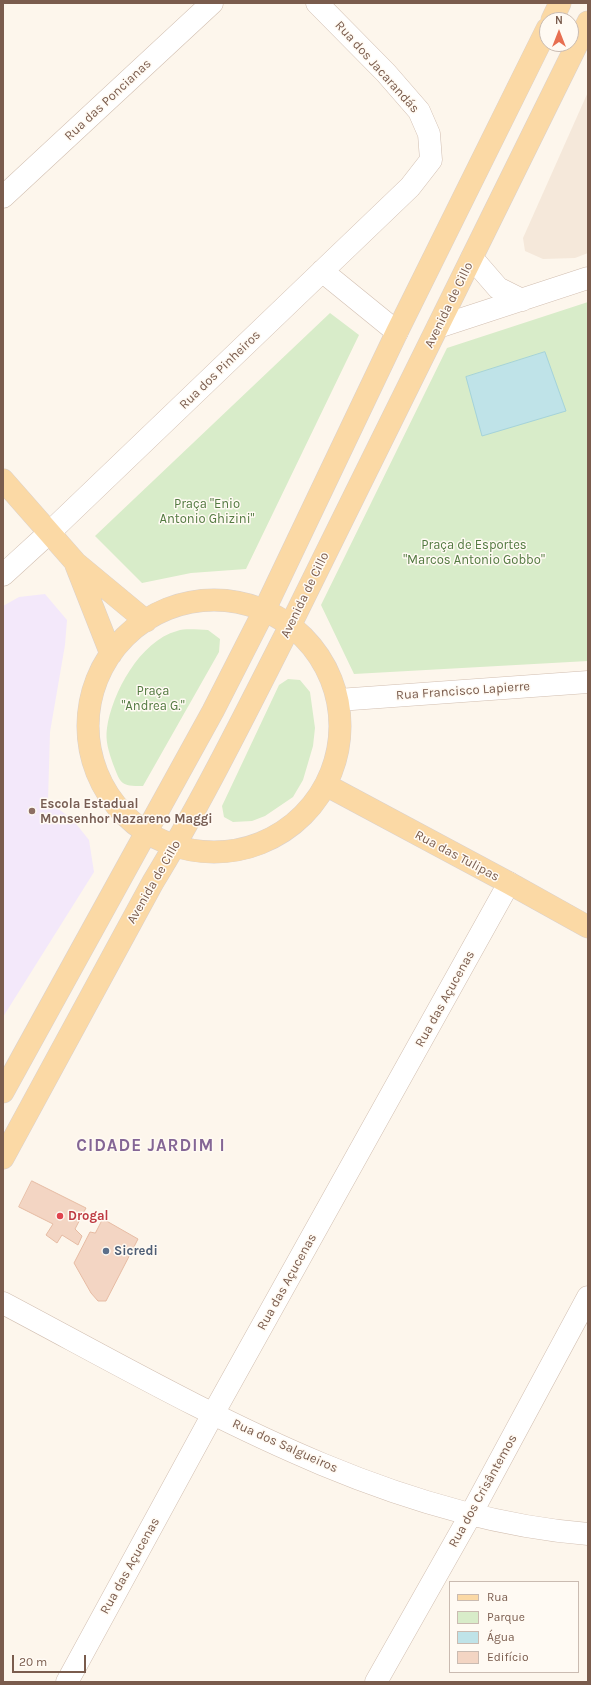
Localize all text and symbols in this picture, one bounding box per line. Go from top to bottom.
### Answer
north arrow [539,12,579,52]
text: N [555,14,563,27]
street label: Rua dos Jacarandás [332,18,422,116]
street label: Rua das Poncianas [62,56,154,144]
street label: Avenida de Cillo [421,259,477,351]
street label: Rua dos Pinheiros [176,327,264,413]
park label: Praça "Enio Antonio Ghizini" [159,496,255,527]
park label: Praça de Esportes "Marcos Antonio Gobbo" [403,537,545,568]
street label: Avenida de Cillo [277,549,333,641]
street label: Rua Francisco Lapierre [395,679,531,703]
park label: Praça "Andrea G." [121,683,185,714]
place label: Escola Estadual Monsenhor Nazareno Maggi [40,796,213,827]
marker: Escola Estadual Monsenhor Nazareno Maggi [27,806,37,816]
street label: Rua das Tulipas [412,827,502,885]
street label: Avenida de Cillo [124,838,184,926]
street label: Rua das Açucenas [412,948,478,1050]
district label: CIDADE JARDIM I [76,1136,226,1156]
place label: Drogal [68,1208,109,1224]
marker: Drogal [55,1211,65,1221]
street label: Rua das Açucenas [254,1231,320,1333]
place label: Sicredi [114,1243,158,1259]
marker: Sicredi [101,1246,111,1256]
street label: Rua dos Salgueiros [230,1416,340,1476]
street label: Rua dos Crisântemos [445,1432,521,1550]
street label: Rua das Açucenas [97,1515,163,1617]
legend [449,1581,579,1673]
text: Rua [487,1590,508,1604]
text: Parque [487,1610,525,1624]
text: Água [487,1630,515,1644]
scale bar [14,1647,88,1673]
text: Edifício [487,1650,528,1664]
text: 20 m [19,1655,47,1669]

